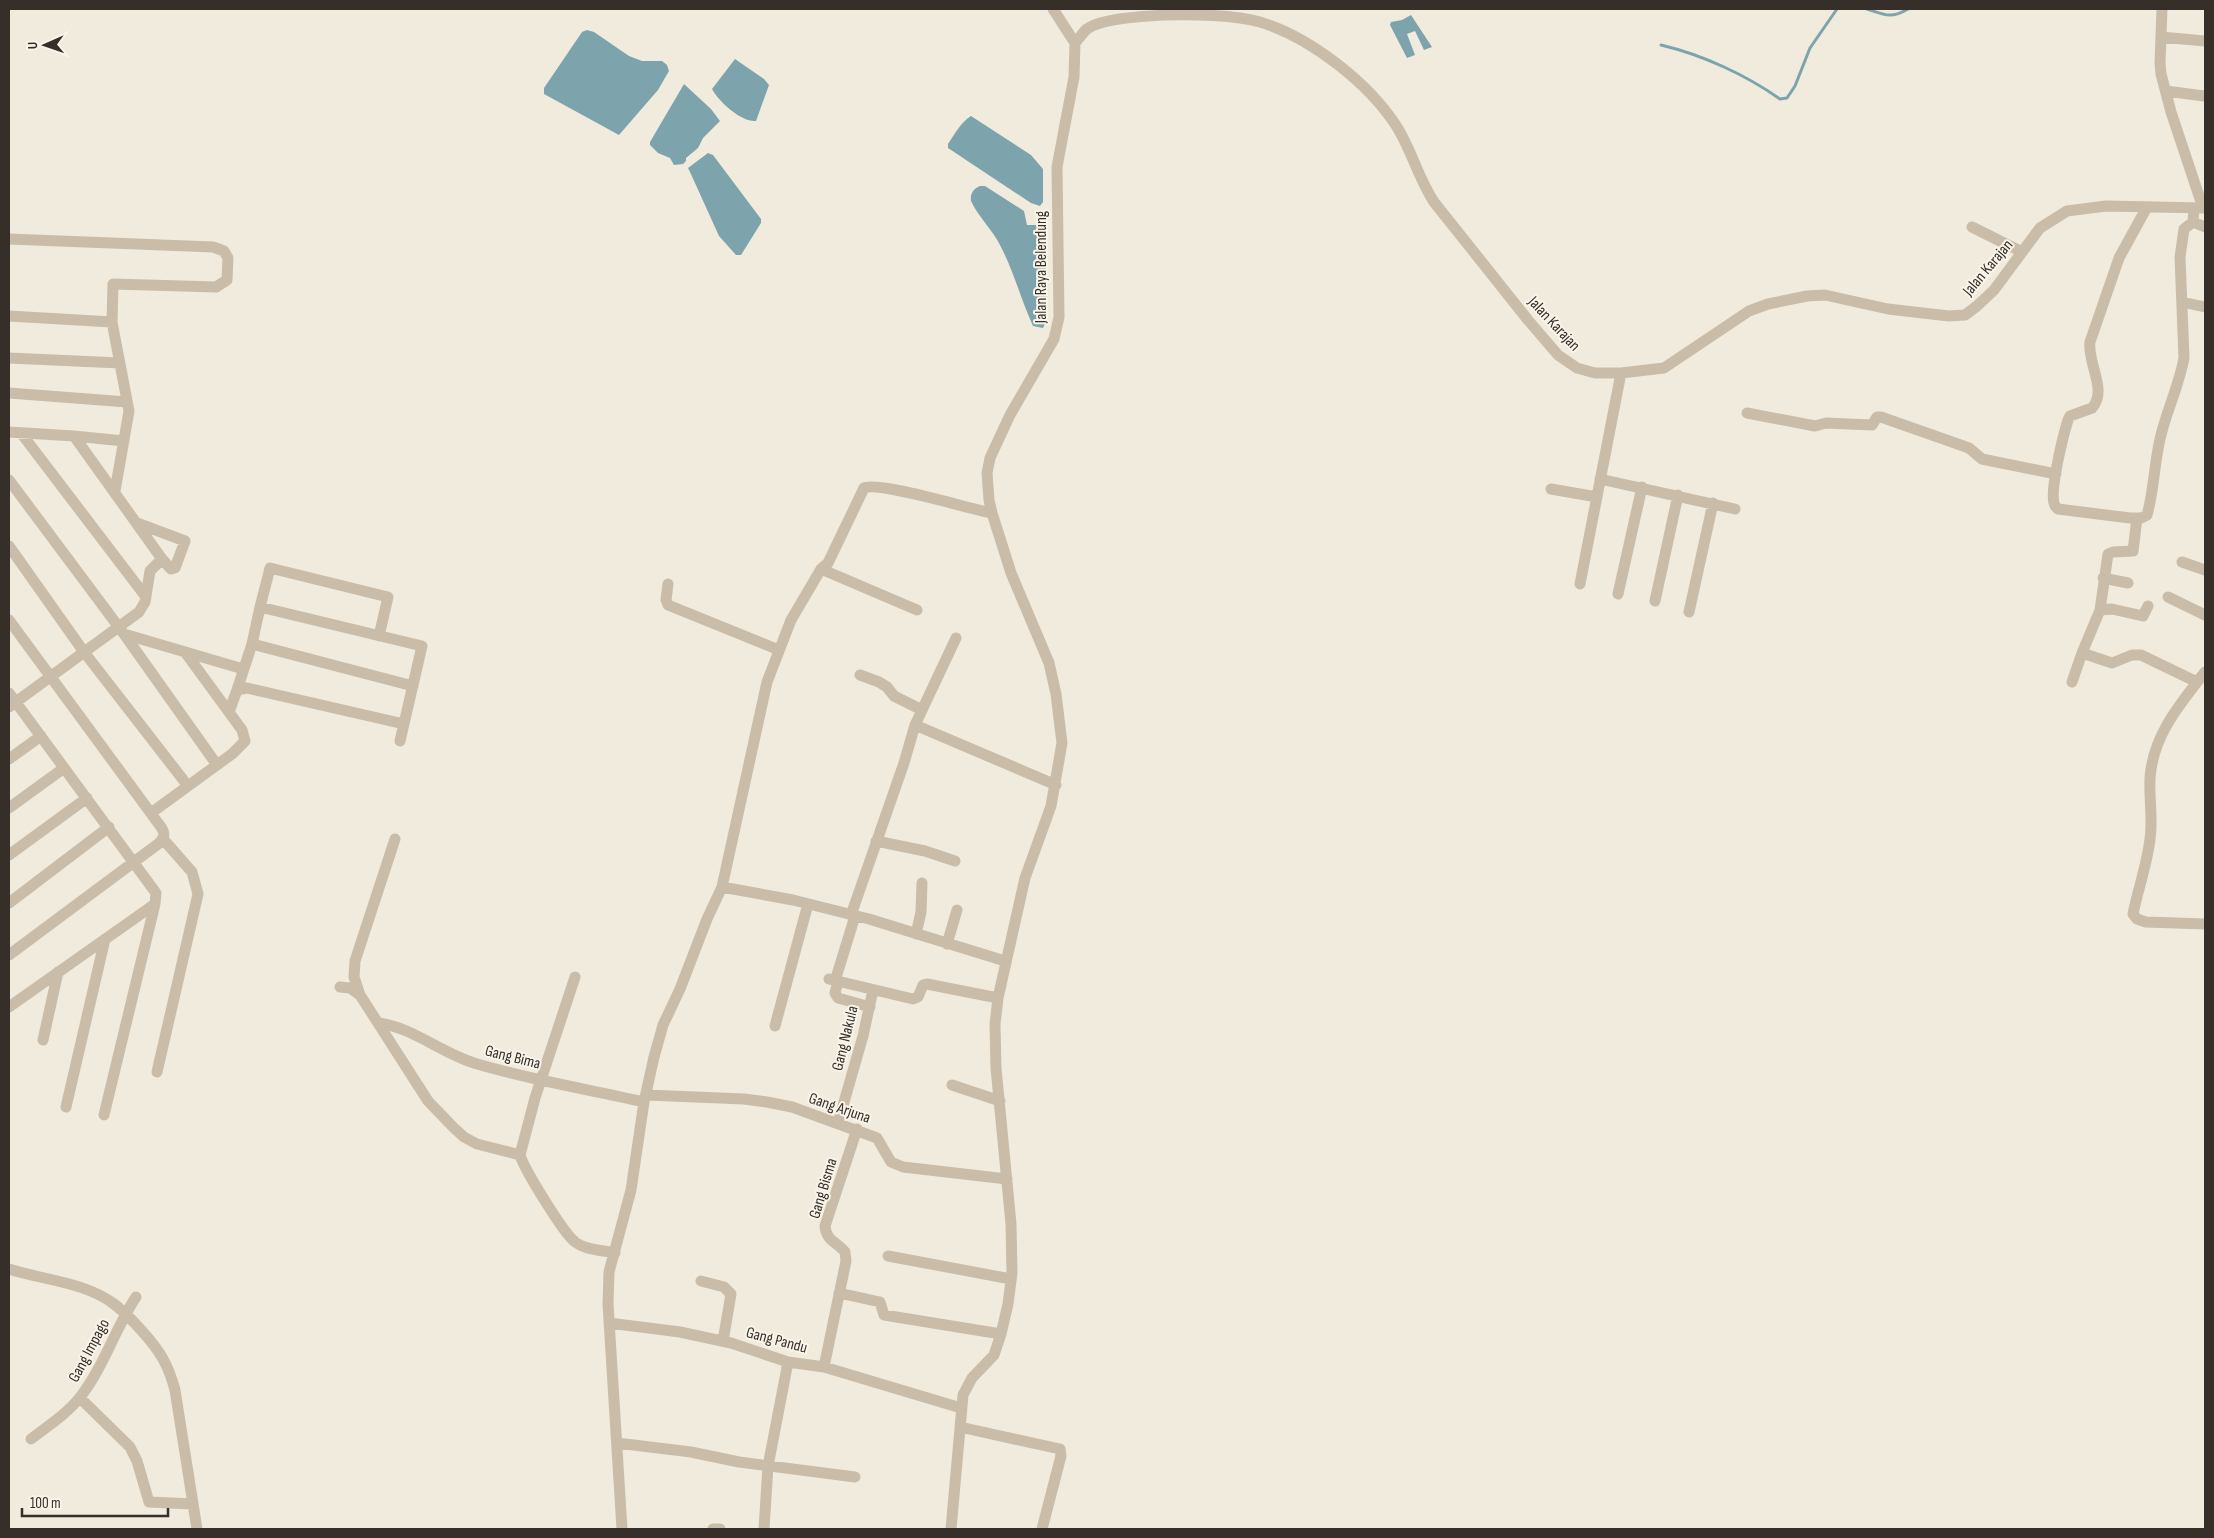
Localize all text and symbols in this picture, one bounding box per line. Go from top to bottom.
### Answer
north arrow [20,20,70,70]
text: U [24,41,41,49]
street label: Jalan Raya Belendung [1032,211,1051,324]
street label: Jalan Karajan [1958,236,2017,301]
street label: Jalan Karajan [1523,292,1584,355]
street label: Gang Nakula [828,1004,863,1073]
street label: Gang Bima [483,1041,542,1073]
street label: Gang Arjuna [806,1089,873,1128]
street label: Gang Bisma [805,1156,842,1221]
street label: Gang Impago [65,1316,114,1386]
street label: Gang Pandu [744,1323,809,1358]
scale bar [22,1486,169,1518]
text: 100 m [30,1494,61,1513]

